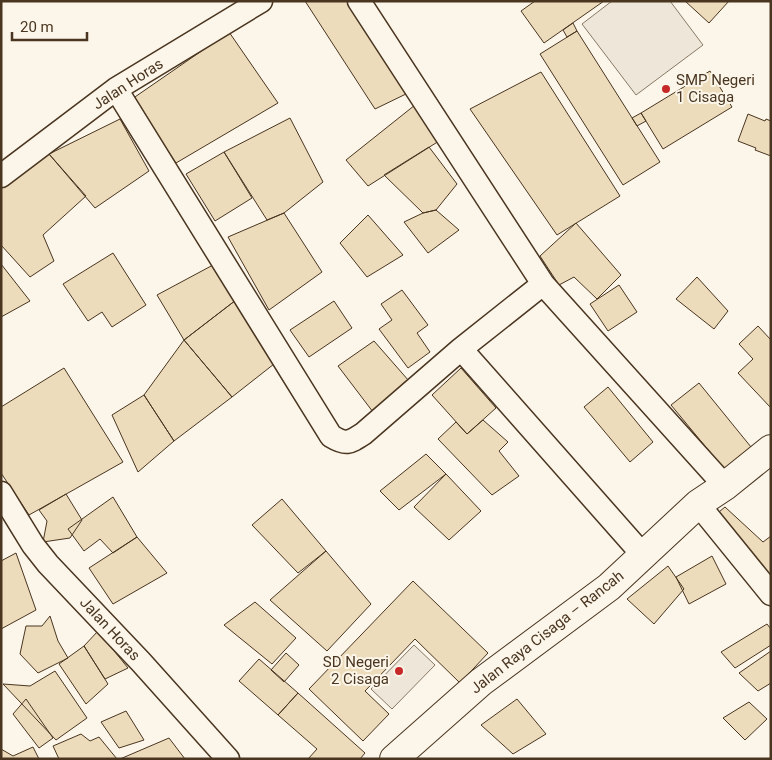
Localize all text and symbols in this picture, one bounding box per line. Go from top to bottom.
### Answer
scale bar [12,10,88,42]
text: 20 m [20,18,54,36]
street label: Jalan Horas [89,55,167,113]
place label: SMP Negeri 1 Cisaga [676,71,755,106]
marker: SMP Negeri 1 Cisaga [660,83,672,95]
street label: Jalan Raya Cisaga – Rancah [467,567,627,697]
street label: Jalan Horas [76,594,144,664]
place label: SD Negeri 2 Cisaga [323,653,389,688]
marker: SD Negeri 2 Cisaga [393,665,405,677]

